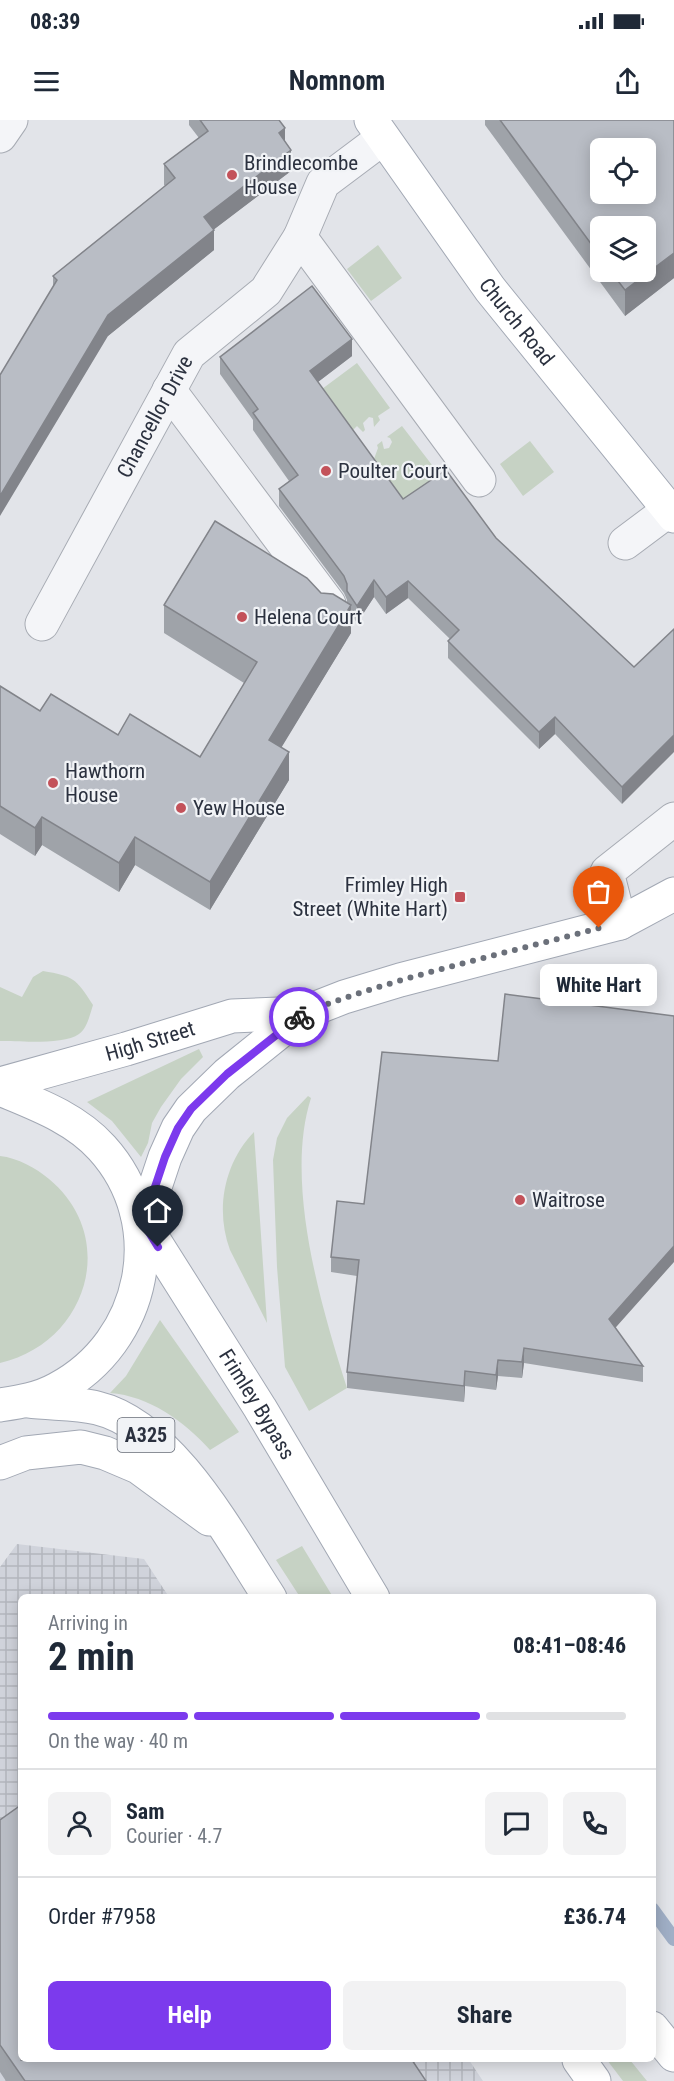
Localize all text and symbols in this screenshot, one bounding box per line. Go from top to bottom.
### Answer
text: 08:39 [30,9,81,34]
icon: menu [30,65,63,98]
text: Nomnom [289,65,385,97]
icon: share [611,65,644,98]
map controls [590,138,656,282]
button: locate [590,138,656,204]
place label: Brindlecombe House [244,151,358,199]
marker: Brindlecombe House [225,168,239,182]
button: layers [590,216,656,282]
street label: Church Road [474,274,559,370]
street label: Chancellor Drive [112,351,198,482]
place label: Poulter Court [338,459,448,483]
marker: Poulter Court [319,464,333,478]
place label: Helena Court [254,605,362,629]
marker: Helena Court [235,610,249,624]
place label: Hawthorn House [65,759,145,807]
marker: Hawthorn House [46,776,60,790]
place label: Yew House [193,796,285,820]
marker: Yew House [174,801,188,815]
pin [573,866,624,928]
place label: Frimley High Street (White Hart) [292,873,448,921]
icon: bag [582,875,615,908]
marker: Frimley High Street (White Hart) [453,890,467,904]
callout: White Hart [540,964,658,1006]
text: White Hart [556,973,641,997]
courier [269,987,329,1047]
icon: bike [283,1001,316,1034]
street label: High Street [103,1016,198,1066]
pin [132,1185,183,1247]
place label: Waitrose [532,1188,605,1212]
marker: Waitrose [513,1193,527,1207]
icon: home [141,1194,174,1227]
street label: Frimley Bypass [214,1345,300,1464]
road number: A325 [118,1418,174,1452]
text: Arriving in [48,1611,128,1635]
text: 08:41–08:46 [513,1633,626,1658]
text: 2 min [48,1634,135,1680]
text: On the way · 40 m [48,1729,188,1753]
button: person [48,1792,111,1855]
button: chat [485,1792,548,1855]
button: phone [563,1792,626,1855]
text: Sam [126,1799,165,1824]
text: Courier · 4.7 [126,1824,222,1848]
text: Order #7958 [48,1904,156,1929]
text: £36.74 [564,1904,626,1929]
button: Help [48,1981,331,2050]
button: Share [343,1981,626,2050]

